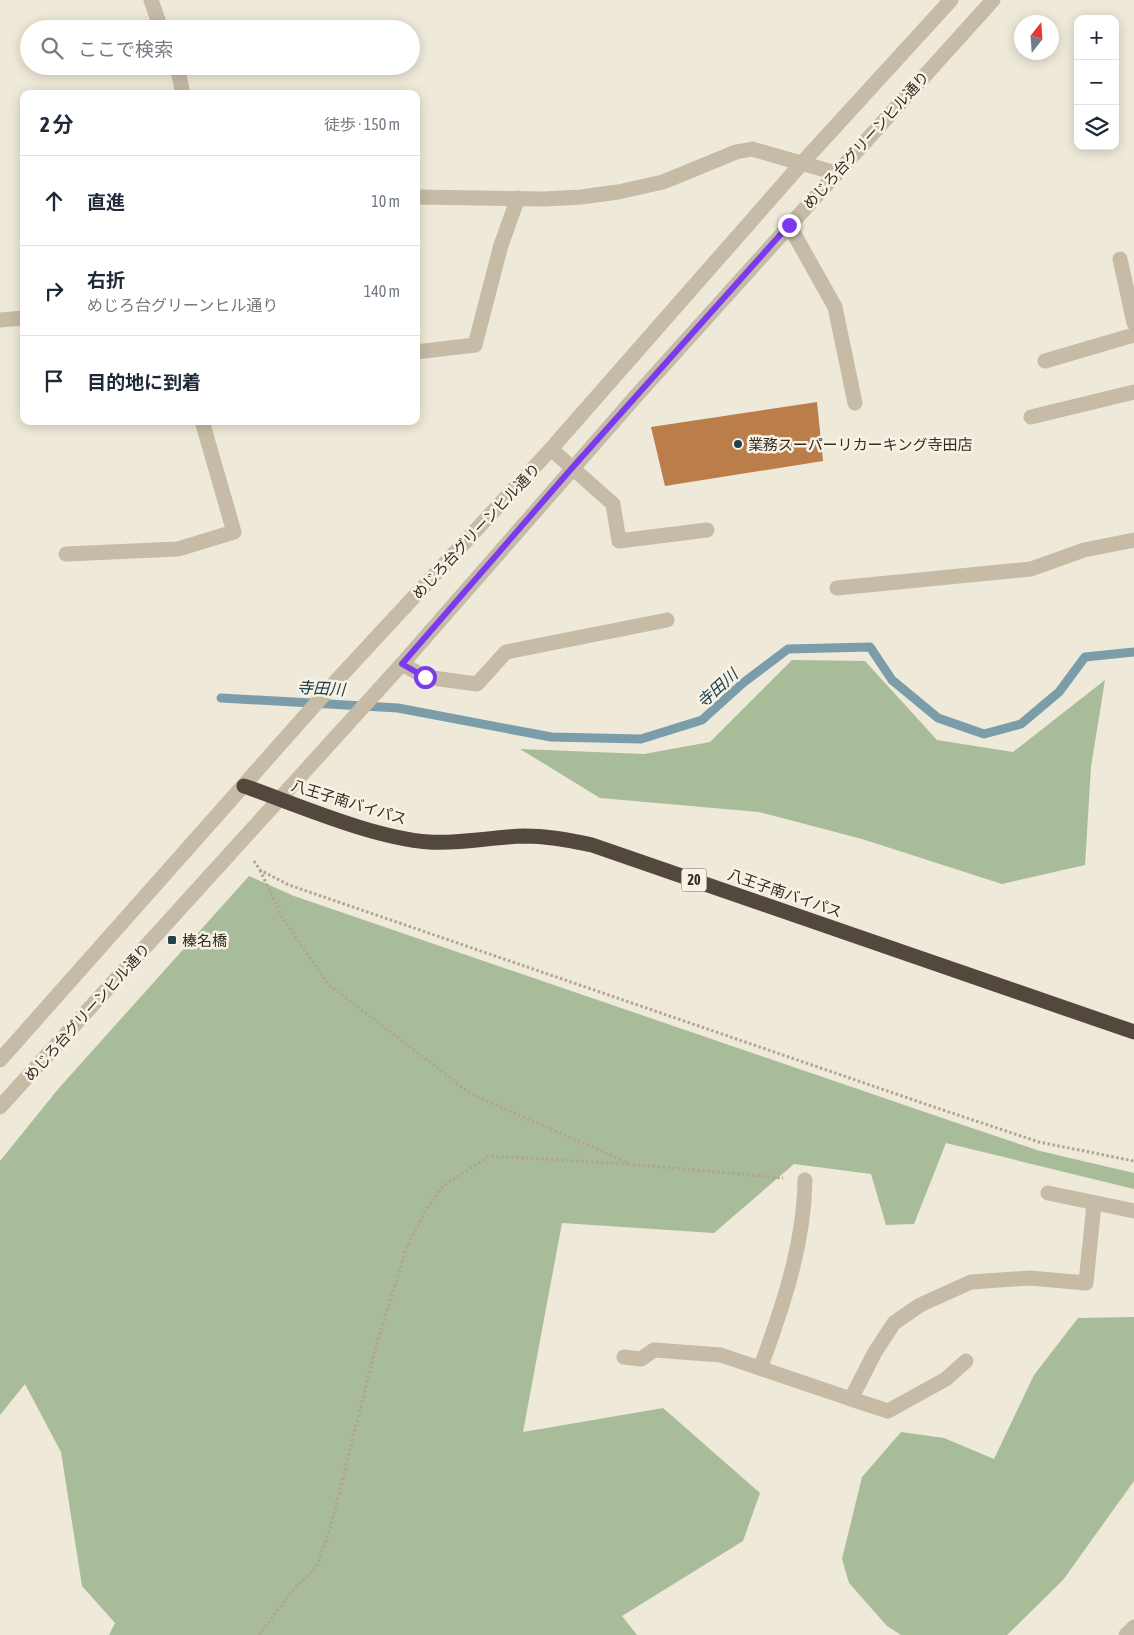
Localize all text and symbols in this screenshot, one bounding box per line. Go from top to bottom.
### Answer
north arrow [1014,15,1059,60]
map controls [1074,15,1119,150]
button: + [1074,15,1119,60]
search box [20,20,420,75]
icon: search [38,34,66,62]
text: ここで検索 [78,38,173,60]
button: − [1074,60,1119,105]
street label: めじろ台グリーンヒル通り [800,68,932,212]
button: layers [1074,105,1119,150]
text: 2 分 [40,112,74,136]
text: 徒歩 · 150 m [324,115,400,133]
icon: ahead [40,187,68,215]
text: 直進 [87,191,125,213]
text: 10 m [371,192,400,210]
route end [778,214,801,237]
text: 右折 [87,269,125,291]
icon: right [40,277,68,305]
text: 140 m [364,282,400,300]
text: めじろ台グリーンヒル通り [87,296,278,314]
icon: arrive [40,367,68,395]
text: 目的地に到着 [87,371,201,393]
place label: 業務スーパーリカーキング寺田店 [748,436,972,453]
marker: 業務スーパーリカーキング寺田店 [732,438,744,450]
street label: めじろ台グリーンヒル通り [409,460,543,602]
water label: 寺田川 [693,664,742,711]
route start [414,666,437,689]
water label: 寺田川 [297,678,347,698]
street label: 八王子南バイパス [289,776,409,828]
street label: 八王子南バイパス [726,865,844,921]
road number: 20 [682,868,706,892]
place label: 榛名橋 [182,932,227,949]
marker: 榛名橋 [166,934,178,946]
street label: めじろ台グリーンヒル通り [21,940,153,1084]

